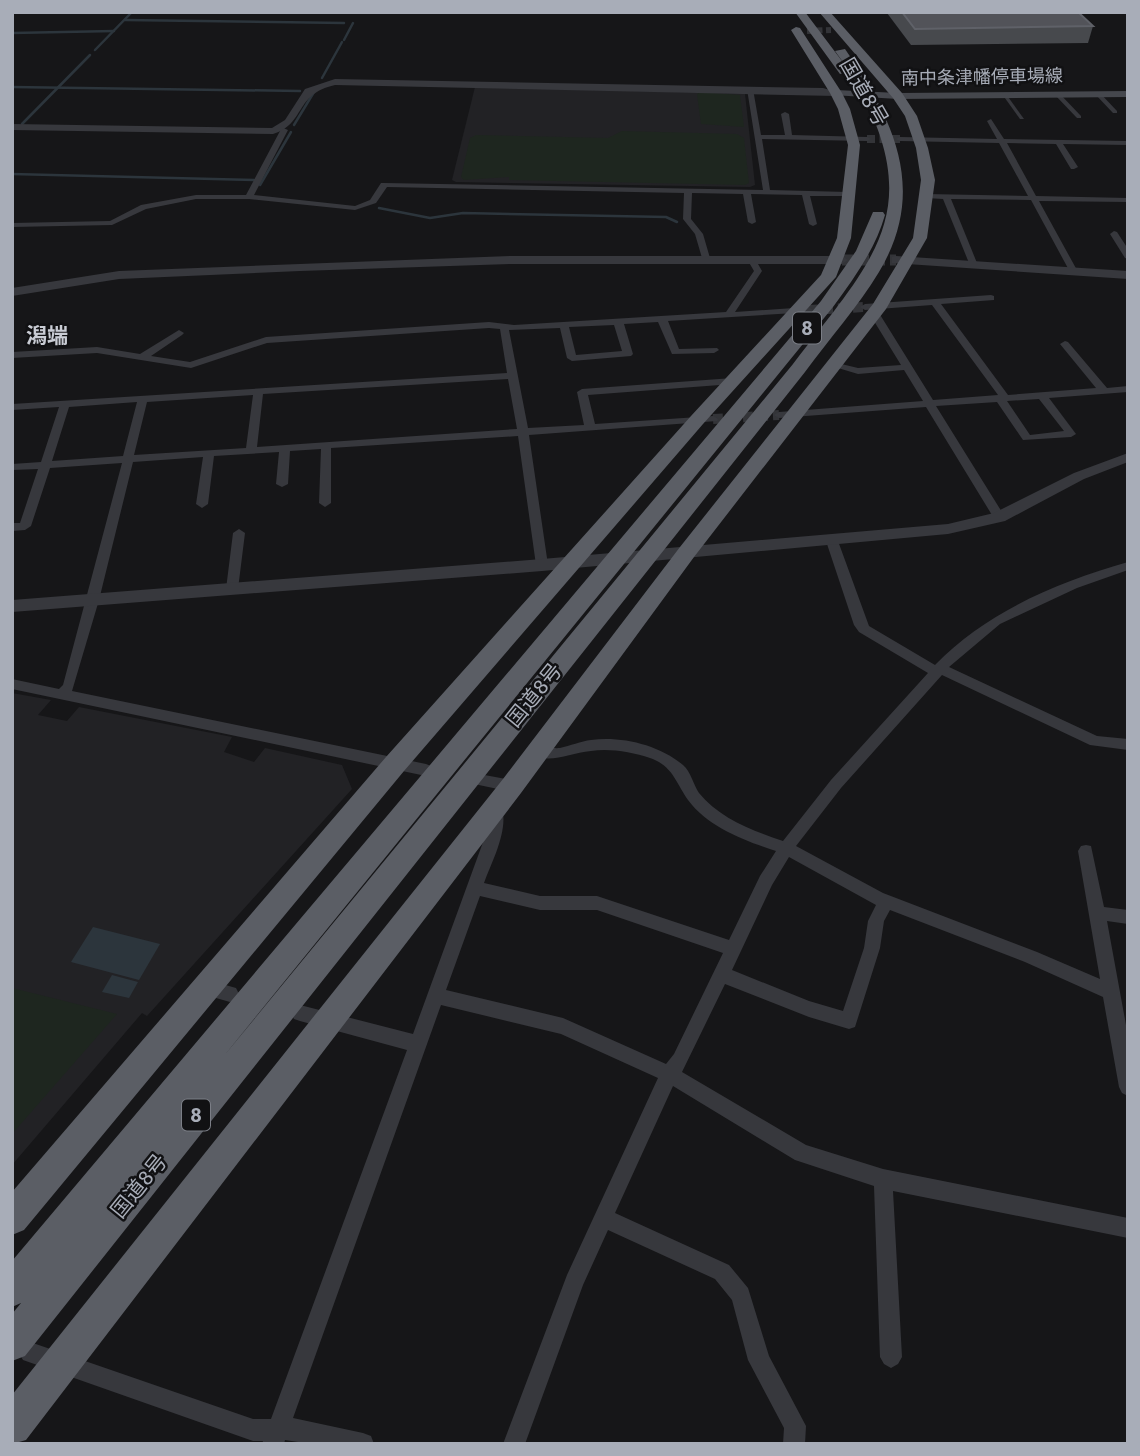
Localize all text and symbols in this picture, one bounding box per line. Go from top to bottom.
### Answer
street label: 国道8号 [834,53,894,131]
street label: 南中条津幡停車場線 [901,65,1063,89]
road number: 8 [793,312,821,344]
district label: 潟端 [26,323,68,349]
street label: 国道8号 [500,658,568,732]
road number: 8 [182,1100,210,1130]
street label: 国道8号 [105,1149,173,1223]

